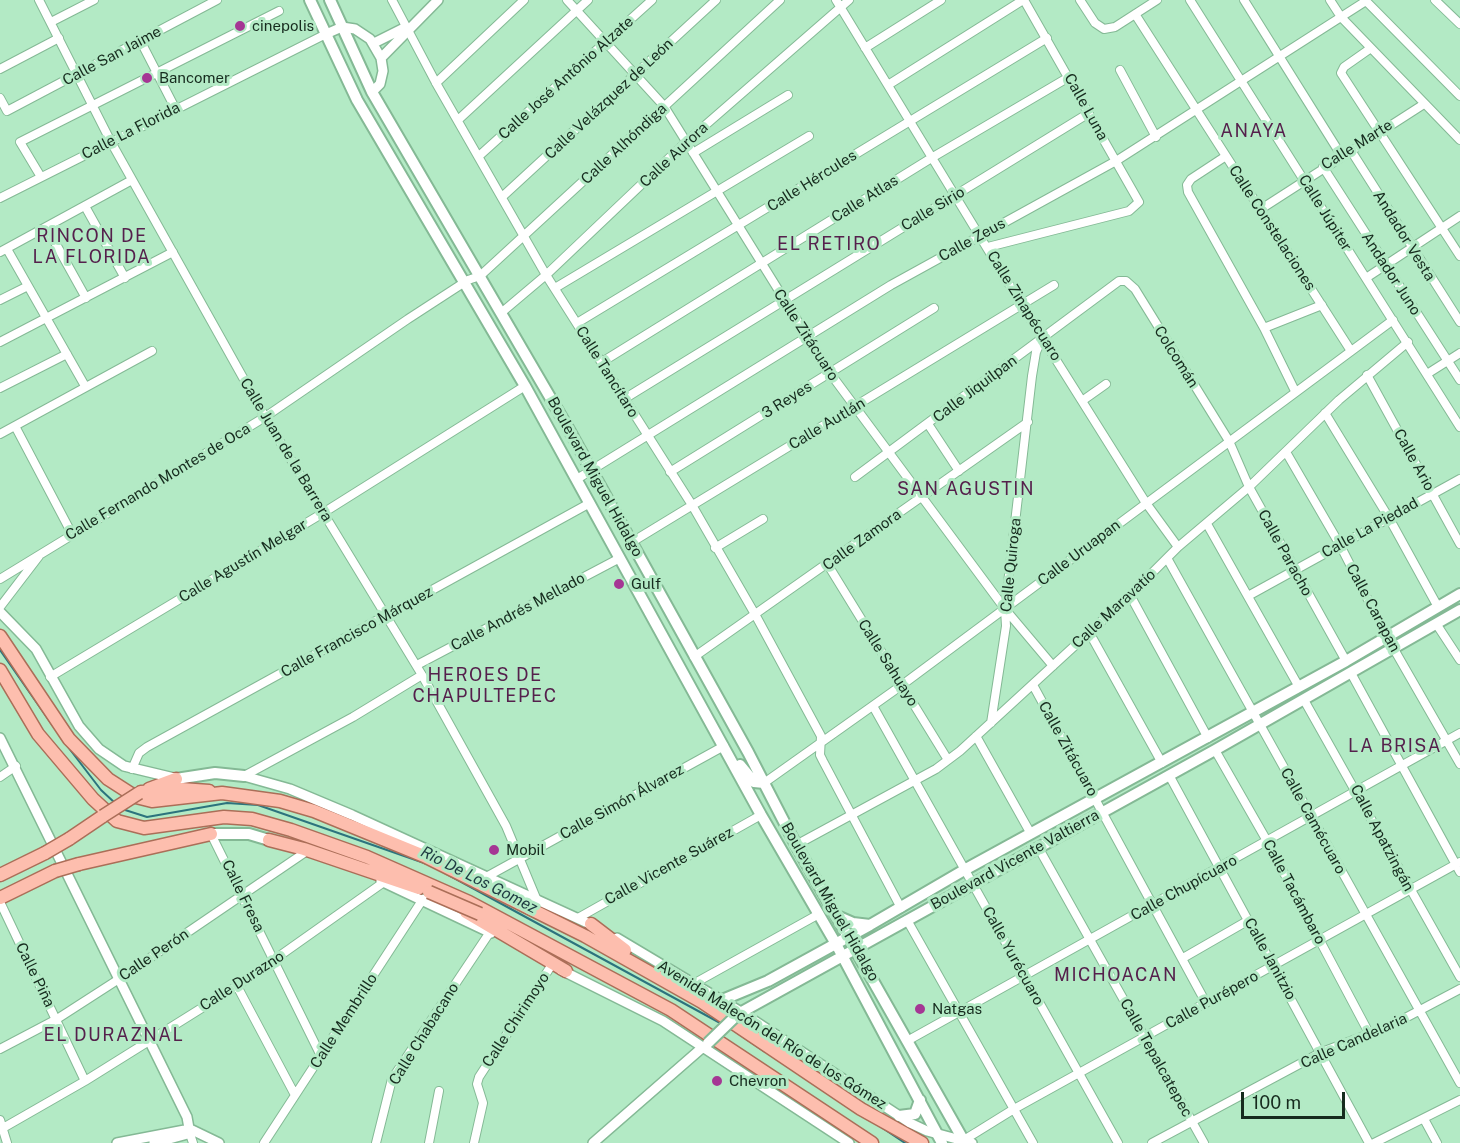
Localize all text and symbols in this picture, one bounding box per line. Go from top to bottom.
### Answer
street label: Calle José Antônio Alzate [495,13,637,143]
place label: cinepolis [252,17,314,35]
marker: cinepolis [233,19,247,33]
street label: Calle San Jaime [60,22,164,90]
street label: Calle Velázquez de León [541,35,677,163]
place label: Bancomer [159,69,230,87]
street label: Calle Luna [1060,70,1112,144]
marker: Bancomer [140,71,154,85]
street label: Calle La Florida [79,98,183,164]
street label: Calle Alhóndiga [578,100,670,188]
street label: Calle Marte [1318,116,1396,174]
street label: Calle Aurora [636,119,712,191]
district label: ANAYA [1220,120,1288,142]
street label: Calle Hércules [764,146,860,216]
street label: Calle Constelaciones [1225,162,1319,294]
street label: Calle Atlas [828,171,902,227]
street label: Calle Júpiter [1294,172,1356,254]
street label: Calle Sirio [898,183,968,235]
street label: Andador Vesta [1369,188,1439,284]
street label: Calle Zeus [936,214,1008,266]
district label: RINCON DE LA FLORIDA [33,225,151,268]
street label: Andador Juno [1358,229,1424,319]
district label: EL RETIRO [777,233,881,255]
street label: Calle Zinapécuaro [983,248,1065,364]
street label: Calle Zitácuaro [770,286,842,384]
street label: Calle Tancítaro [572,323,642,421]
street label: Colcomán [1150,323,1202,391]
street label: Calle Jiquilpan [929,352,1021,426]
street label: Calle Juan de la Barrera [236,375,336,525]
street label: 3 Reyes [759,378,815,422]
street label: Boulevard Miguel Hidalgo [543,394,647,560]
street label: Calle Autlán [786,394,868,454]
street label: Calle Fernando Montes de Oca [62,420,254,544]
street label: Calle Ario [1390,426,1438,494]
district label: SAN AGUSTIN [897,478,1035,500]
street label: Calle La Piedad [1319,494,1421,562]
street label: Calle Zamora [819,506,905,574]
street label: Calle Paracho [1254,507,1316,599]
street label: Calle Agustín Melgar [176,516,310,606]
street label: Calle Uruapan [1034,516,1124,590]
street label: Calle Quiroga [997,517,1025,613]
street label: Calle Carapan [1342,561,1404,655]
street label: Calle Maravatío [1069,566,1159,652]
street label: Calle Andrés Mellado [448,569,588,655]
place label: Gulf [631,575,661,593]
marker: Gulf [612,577,626,591]
street label: Calle Francisco Márquez [278,583,436,681]
street label: Calle Sahuayo [854,616,922,710]
district label: HEROES DE CHAPULTEPEC [412,664,558,706]
street label: Calle Zitácuaro [1035,698,1101,800]
district label: LA BRISA [1348,735,1442,757]
street label: Calle Simón Álvarez [557,761,687,843]
street label: Calle Camécuaro [1276,765,1350,877]
street label: Calle Apatzingán [1346,782,1418,894]
street label: Boulevard Vicente Valtierra [928,806,1102,914]
street label: Boulevard Miguel Hidalgo [777,820,883,984]
street label: Calle Vicente Suárez [602,823,736,909]
street label: Calle Tacámbaro [1259,836,1329,948]
place label: Mobil [506,841,545,859]
water label: Rio De Los Gomez [417,842,541,918]
marker: Mobil [487,843,501,857]
street label: Calle Chupícuaro [1128,851,1240,925]
street label: Calle Fresa [218,857,268,935]
street label: Calle Yurécuaro [978,904,1048,1008]
street label: Calle Janitzio [1240,915,1300,1003]
street label: Calle Perón [116,925,192,985]
street label: Calle Piña [12,940,58,1010]
street label: Calle Durazno [197,947,287,1015]
street label: Avenida Malecón del Río de los Gómez [654,957,890,1113]
district label: MICHOACAN [1054,964,1178,986]
street label: Calle Purépero [1162,967,1262,1033]
street label: Calle Chirimoyo [479,969,553,1071]
street label: Calle Membrillo [307,970,381,1072]
street label: Calle Chabacano [385,980,463,1088]
street label: Calle Tepalcatepec [1116,996,1196,1120]
place label: Natgas [932,1000,982,1018]
marker: Natgas [913,1002,927,1016]
street label: Calle Candelaria [1298,1010,1410,1072]
district label: EL DURAZNAL [44,1024,184,1046]
place label: Chevron [729,1072,787,1090]
marker: Chevron [710,1074,724,1088]
scale bar [1244,1080,1348,1118]
text: 100 m [1252,1092,1301,1113]

